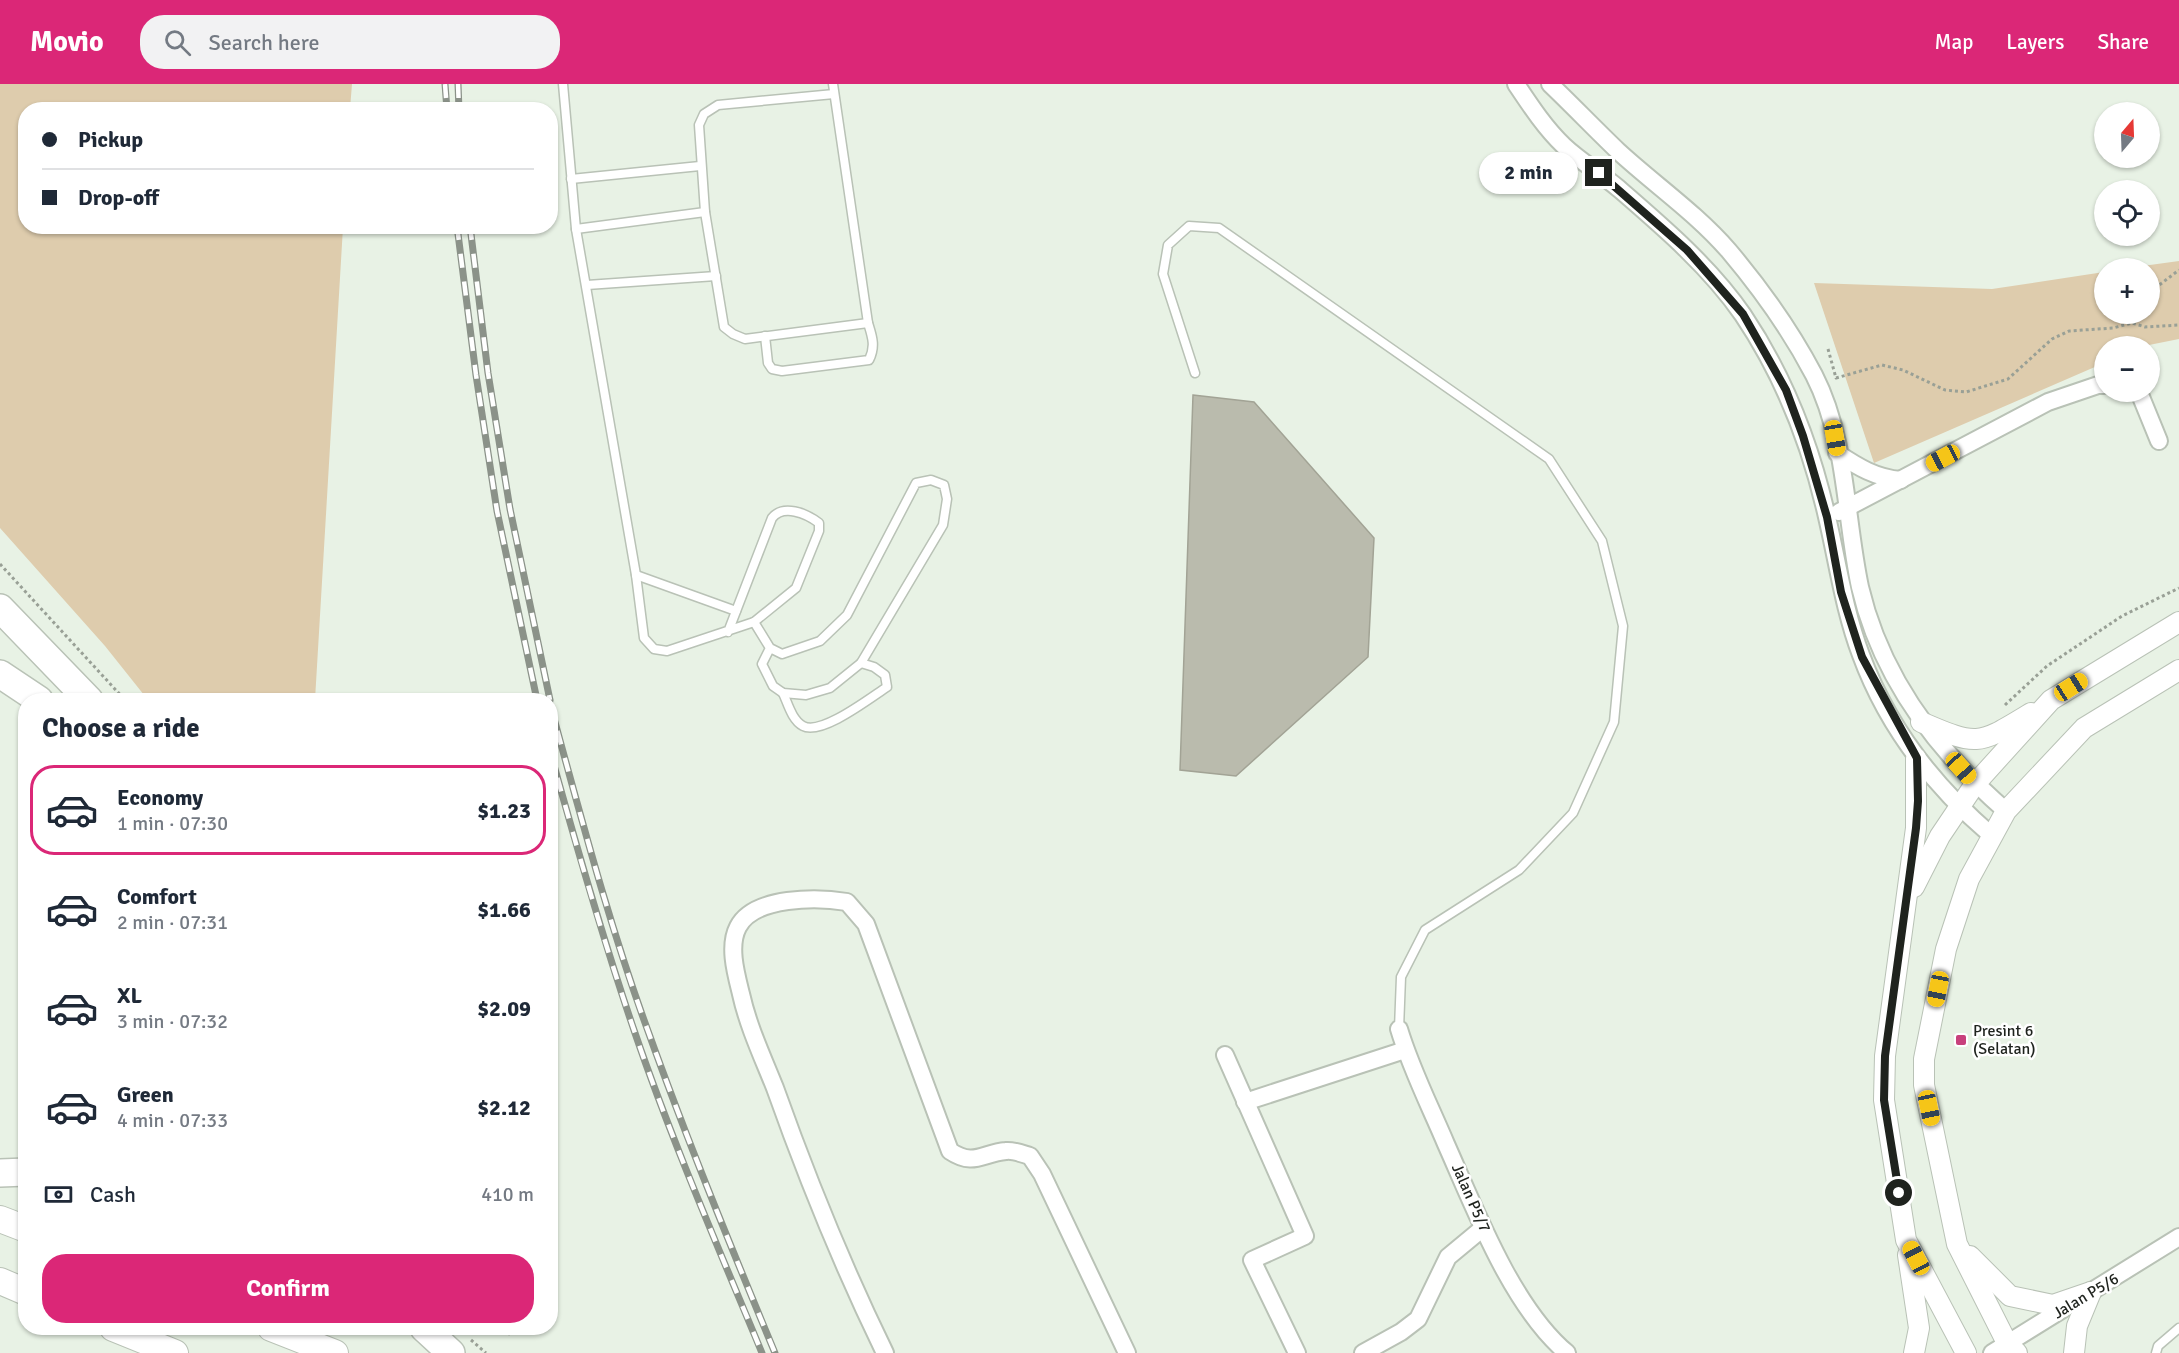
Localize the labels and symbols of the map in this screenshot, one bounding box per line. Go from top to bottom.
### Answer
north arrow [2094,102,2160,168]
callout: 2 min [1479,152,1578,194]
route end [1585,159,1612,186]
car [1823,419,1847,457]
car [1923,442,1963,474]
car [2051,670,2091,704]
car [1942,749,1980,787]
car [1926,970,1950,1008]
place label: Presint 6 (Selatan) [1973,1021,2036,1059]
marker: Presint 6 (Selatan) [1954,1033,1968,1047]
car [1916,1089,1942,1127]
street label: Jalan P5/7 [1447,1161,1495,1235]
route start [1885,1179,1912,1206]
car [1900,1238,1932,1278]
street label: Jalan P5/6 [2050,1269,2122,1323]

